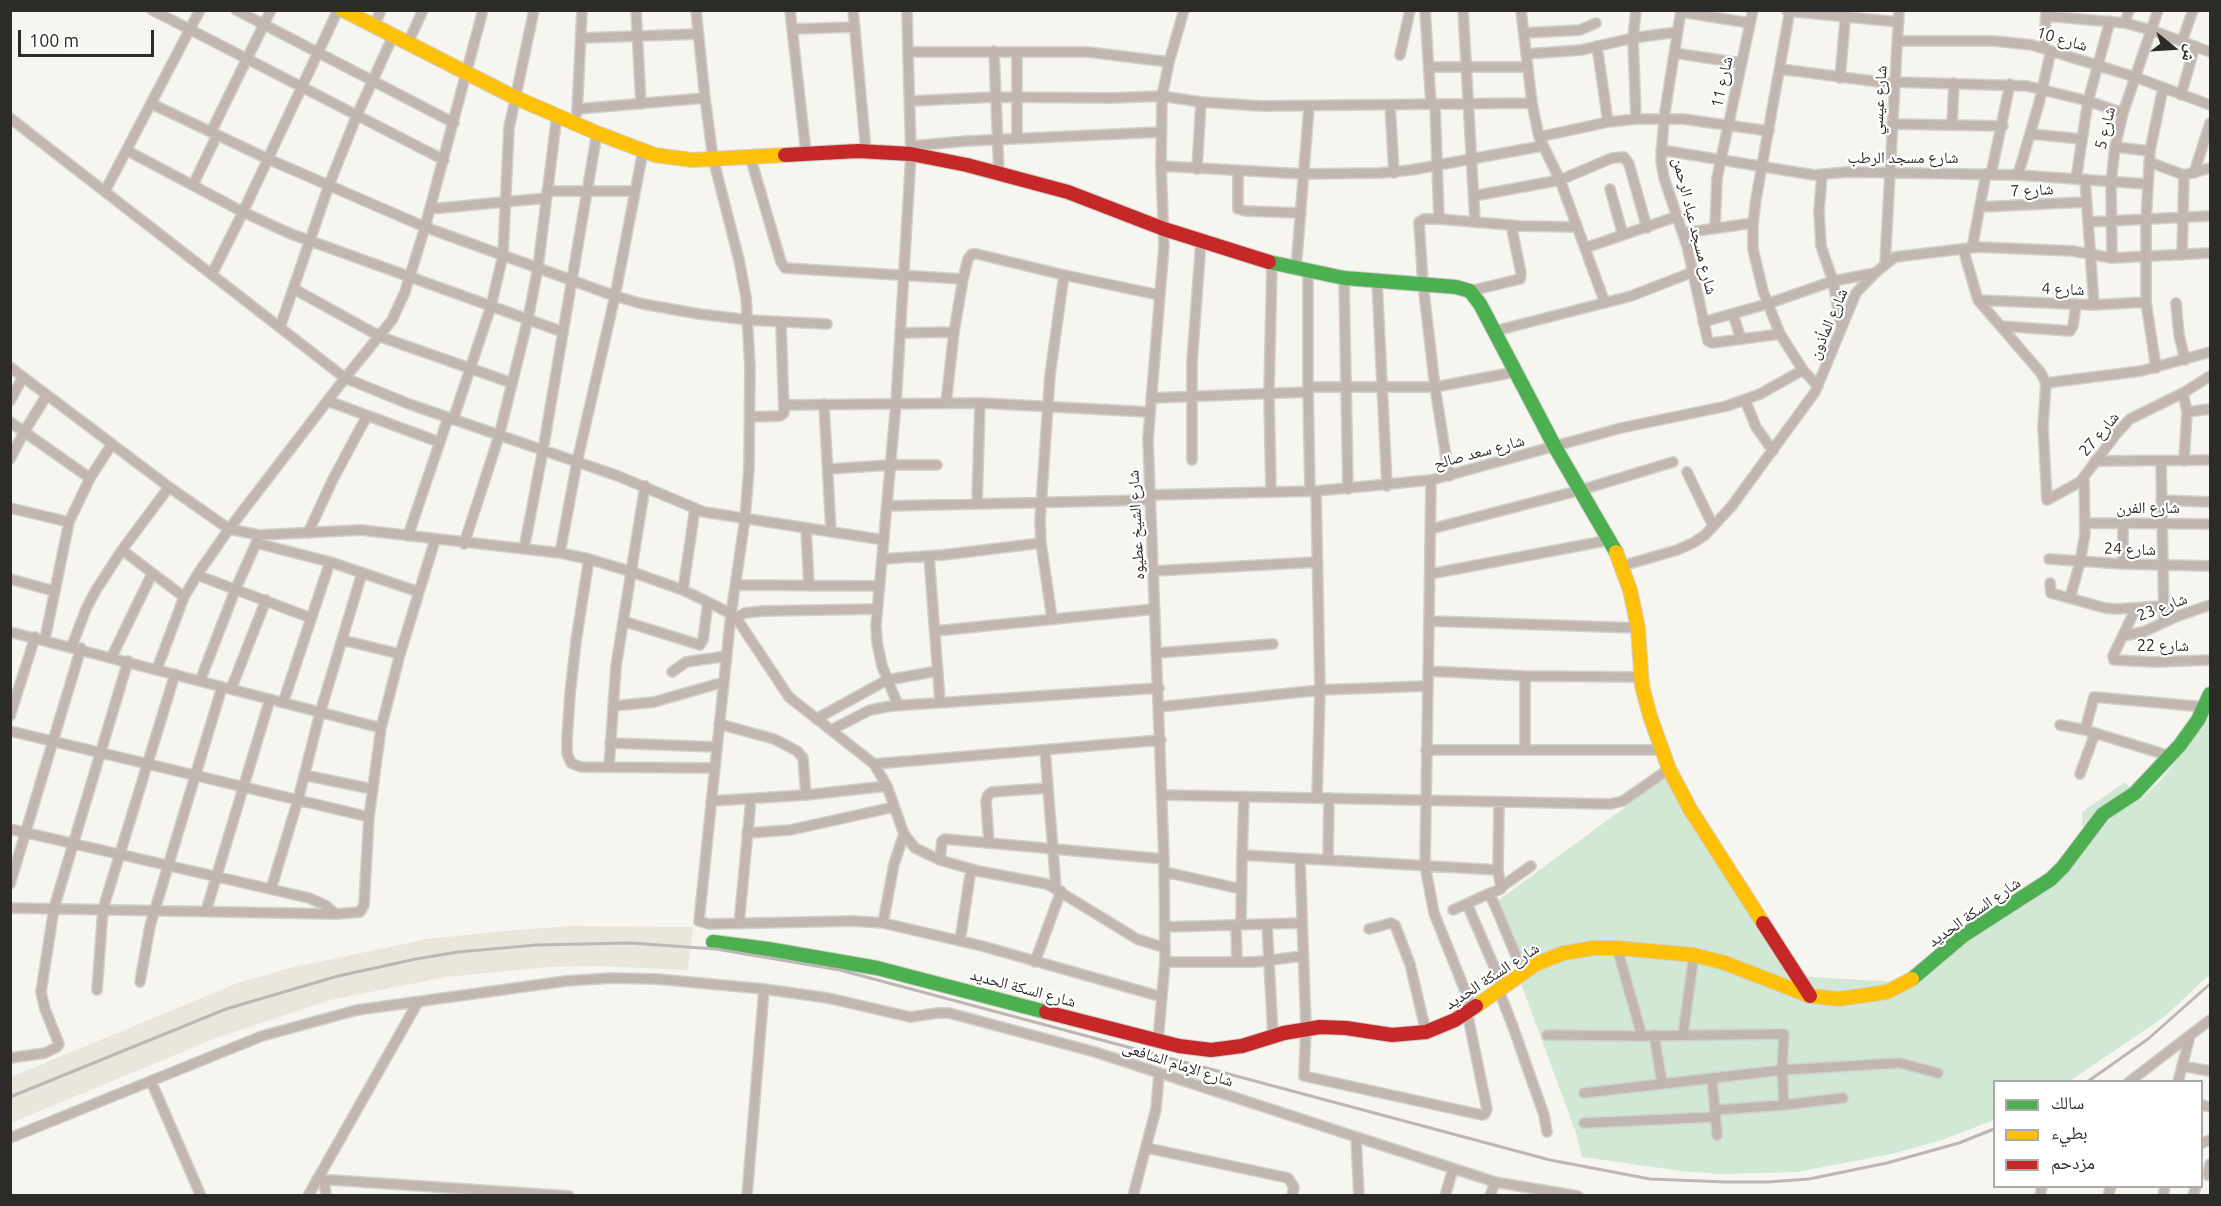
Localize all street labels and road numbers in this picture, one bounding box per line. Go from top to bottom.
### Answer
street label: شارع 10 [2034,23,2090,55]
street label: شارع 11 [1707,55,1737,109]
street label: شارع عيسي [1867,65,1891,135]
street label: شارع 5 [2091,105,2119,151]
street label: شارع مسجد الرطب [1847,148,1959,168]
street label: شارع مسجد عباد الرحمن [1669,155,1721,297]
street label: شارع 7 [2010,179,2054,201]
street label: شارع 4 [2041,279,2085,299]
street label: شارع المأذون [1804,286,1852,362]
street label: شارع 27 [2075,408,2123,460]
street label: شارع سعد صالح [1432,431,1526,473]
street label: شارع الشيخ عطيوه [1124,470,1148,580]
street label: شارع الفرن [2116,498,2180,518]
street label: شارع 24 [2104,538,2156,560]
street label: شارع 23 [2134,589,2190,625]
street label: شارع 22 [2137,636,2189,656]
street label: شارع السكة الحديد [1924,873,2024,951]
street label: شارع السكة الحديد [1441,938,1543,1014]
street label: شارع السكة الحديد [968,965,1078,1011]
street label: شارع الإمام الشافعى [1120,1037,1236,1091]

